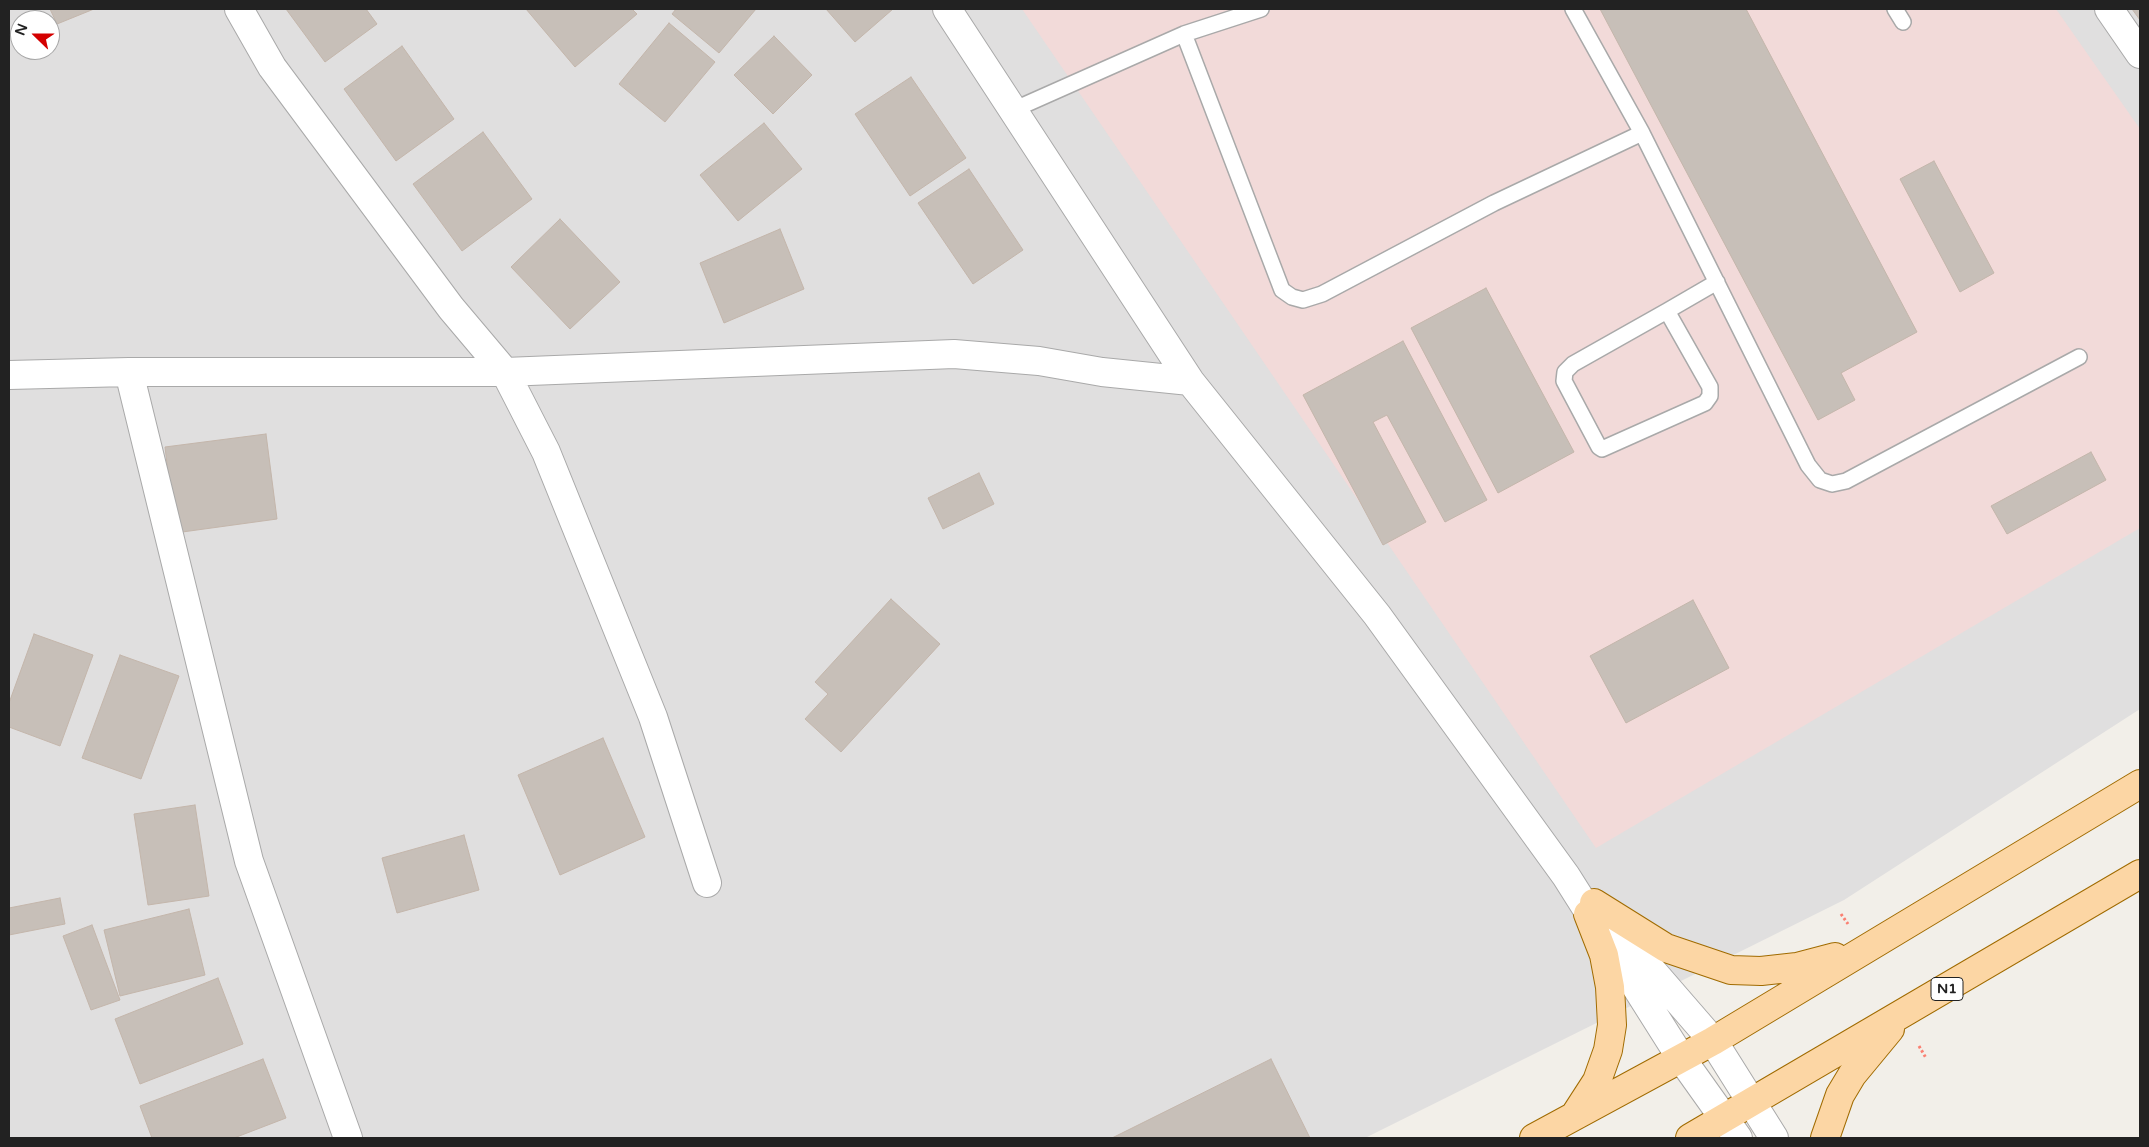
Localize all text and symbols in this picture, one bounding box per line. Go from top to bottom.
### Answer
north arrow [10,10,60,60]
text: N [12,21,32,38]
road number: N1 [1931,978,1963,1001]

